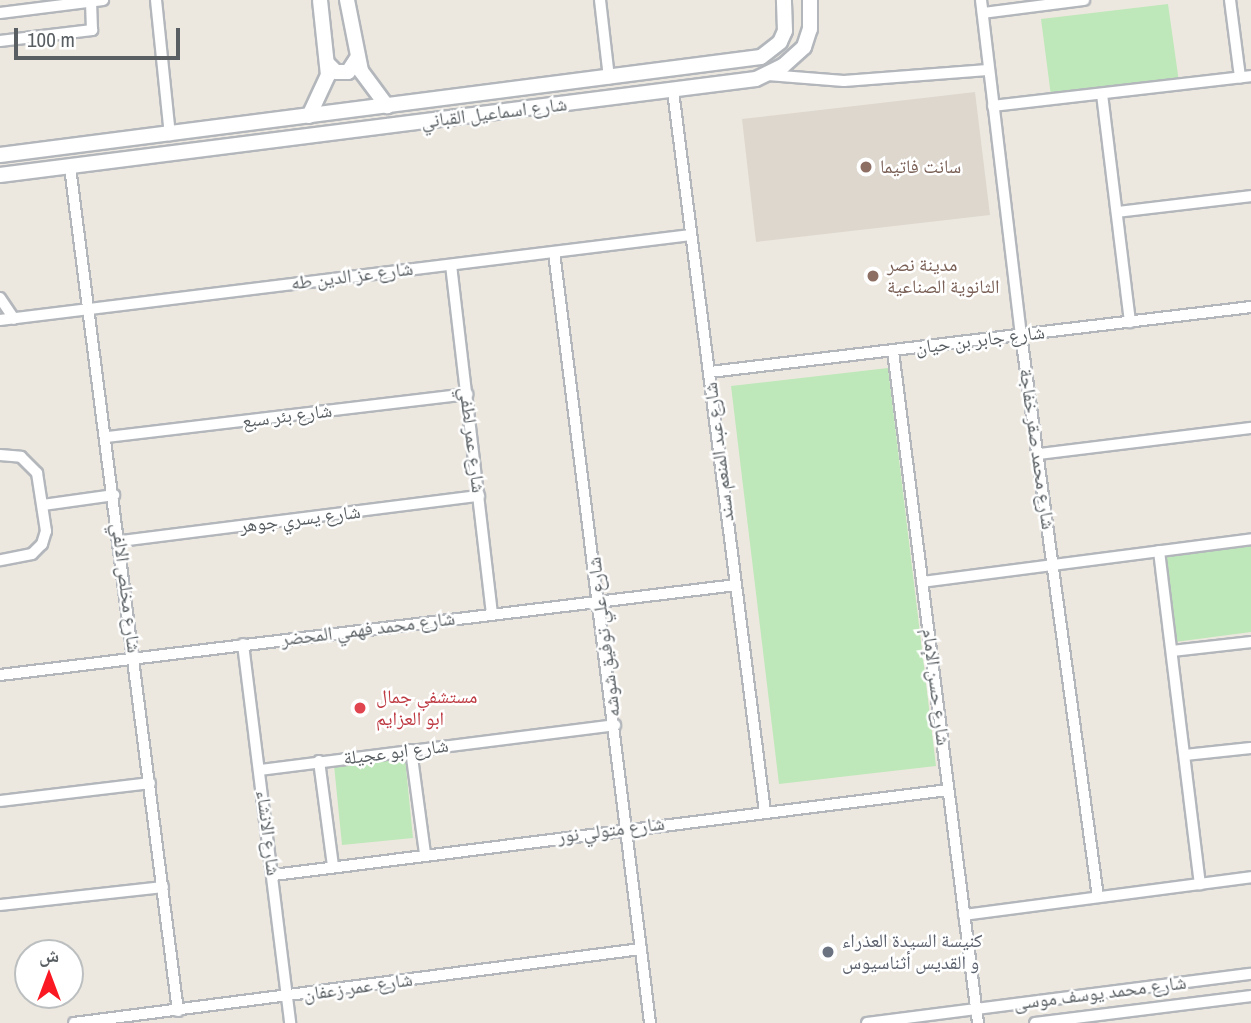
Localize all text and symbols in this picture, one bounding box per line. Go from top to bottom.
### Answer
scale bar [18,14,184,58]
text: 100 m [27,25,75,54]
street label: شارع اسماعيل القباني [420,93,568,133]
place label: سانت فاتيما [880,156,961,178]
marker: سانت فاتيما [858,159,874,175]
place label: مدينة نصر الثانوية الصناعية [887,254,999,298]
street label: شارع عز الدين طه [290,257,414,295]
marker: مدينة نصر الثانوية الصناعية [865,268,881,284]
street label: شارع جابر بن حيان [914,321,1046,359]
street label: شارع محمد صقر خفاجة [1014,367,1060,531]
street label: شارع عبد المنعم سند [699,381,739,523]
street label: شارع عمر لطفي [454,386,490,494]
street label: شارع بئر سبع [241,399,333,433]
street label: شارع يسري جوهر [238,500,362,538]
street label: شارع مخلص الالفي [107,522,145,654]
street label: شارع علي توفيق شوشه [583,556,625,718]
street label: شارع محمد فهمي المحضر [280,607,456,651]
street label: شارع حسن الإمام [918,627,954,747]
place label: مستشفي جمال ابو العزايم [376,686,477,730]
marker: مستشفي جمال ابو العزايم [350,698,370,718]
street label: شارع ابو عجيلة [342,734,450,770]
street label: شارع الانشاء [251,789,285,877]
street label: شارع متولي نور [556,812,666,848]
place label: كنيسة السيدة العذراء و القديس أثناسيوس [842,930,982,974]
north arrow [14,939,84,1009]
text: ش [39,942,59,968]
marker: كنيسة السيدة العذراء و القديس أثناسيوس [820,944,836,960]
street label: شارع عمر زعفان [302,968,414,1006]
street label: شارع محمد يوسف موسى [1012,971,1188,1015]

